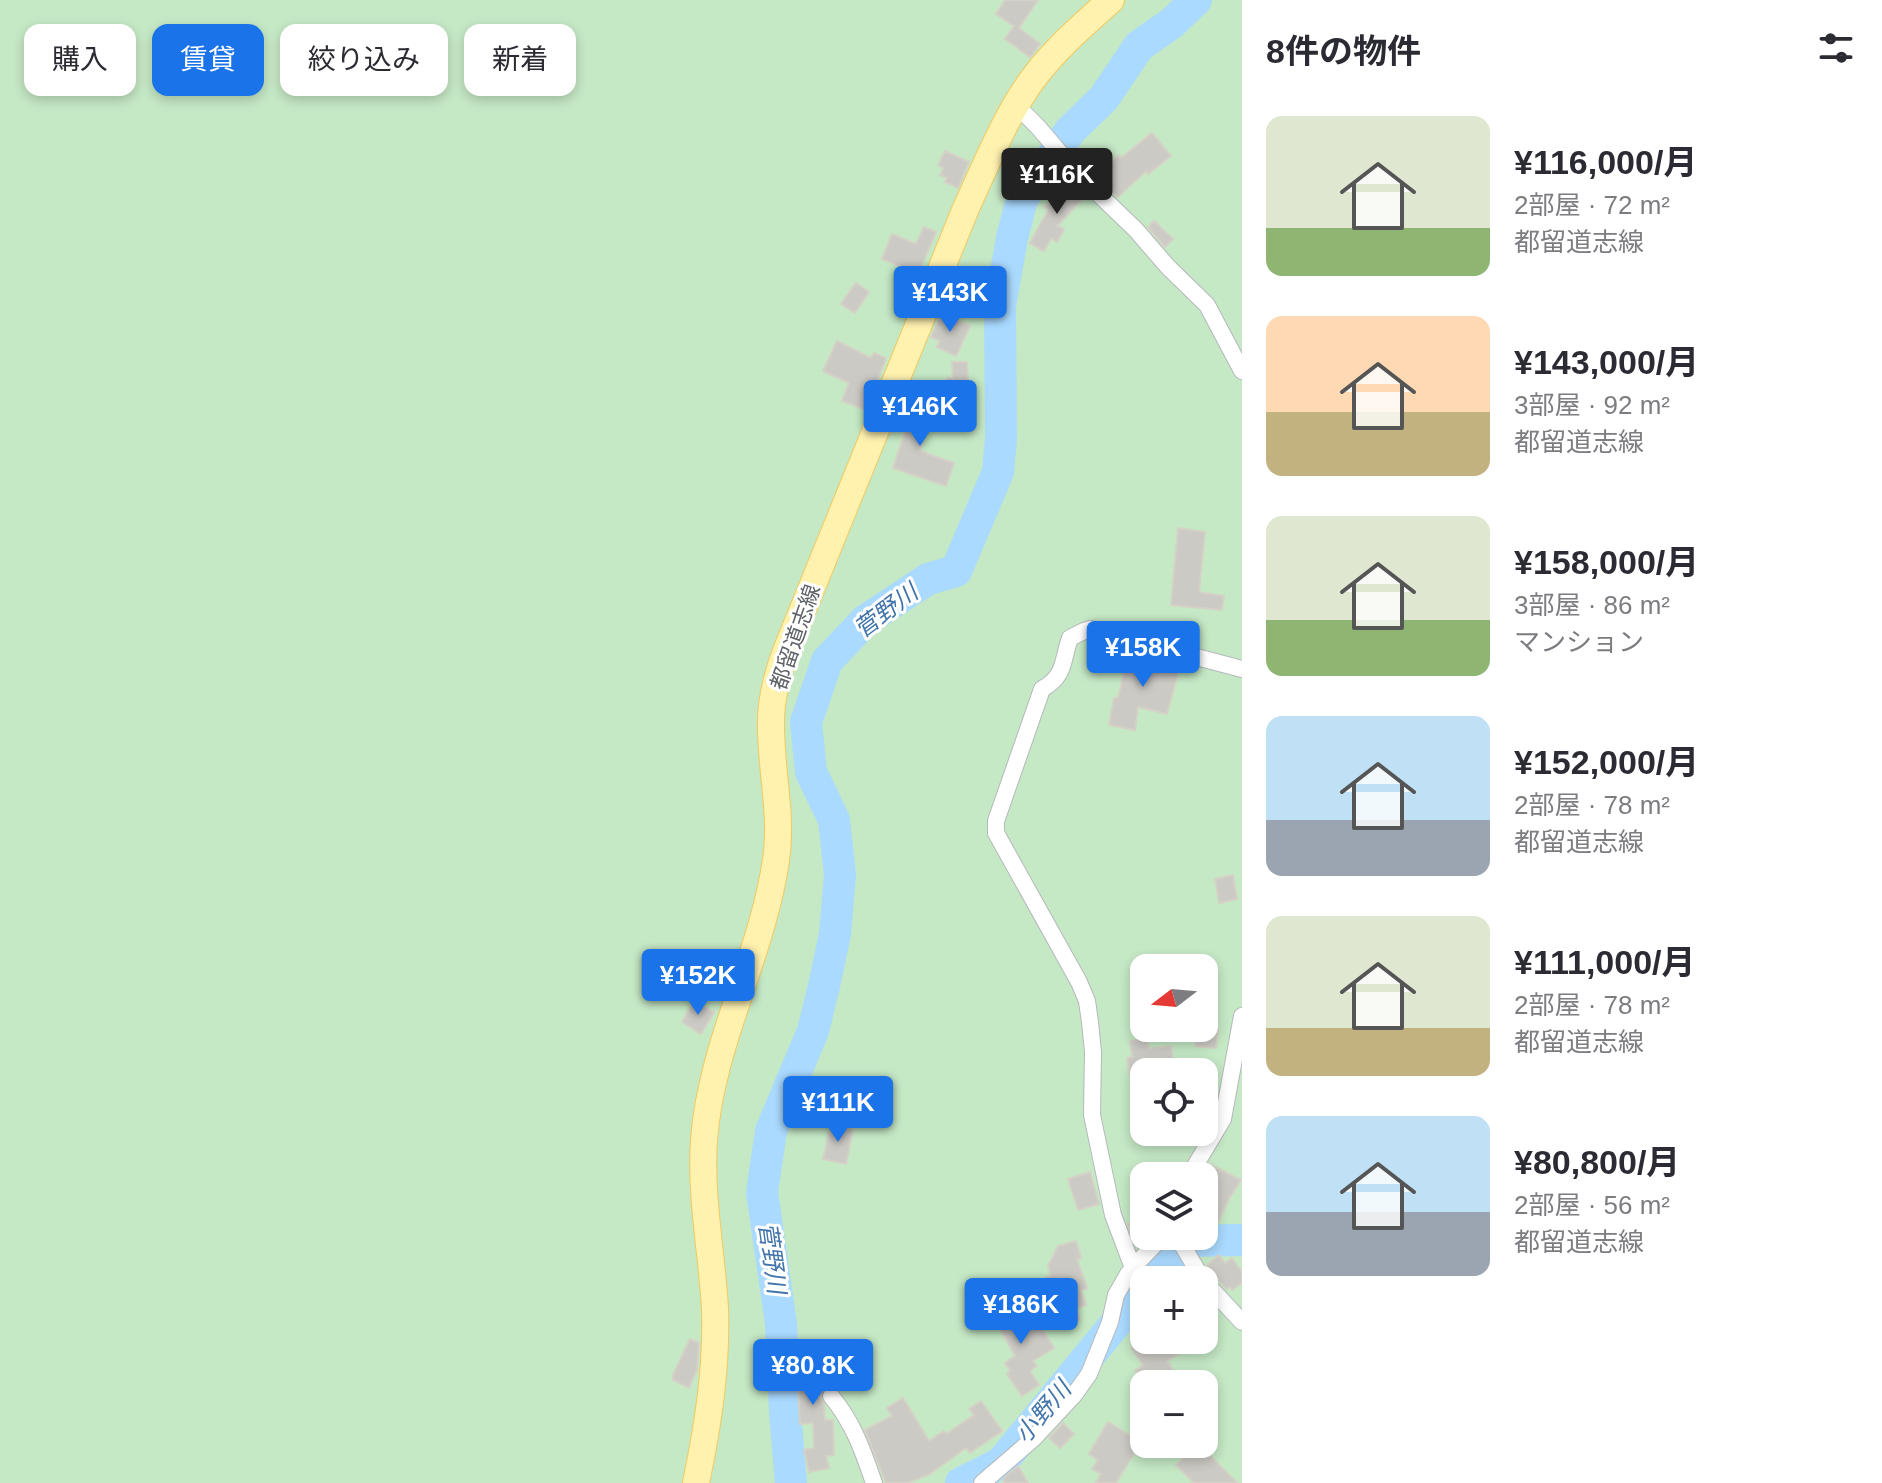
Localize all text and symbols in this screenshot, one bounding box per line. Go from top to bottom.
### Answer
chip: 購入 [24,24,136,96]
chip: 賃貸 [152,24,264,96]
chip: 絞り込み [280,24,448,96]
chip: 新着 [464,24,576,96]
icon: filters [1814,26,1858,70]
text: 8件の物件 [1266,32,1421,70]
text: ¥116,000/月 [1514,143,1697,181]
pin: ¥116K [1001,148,1113,216]
icon: home [1330,148,1426,244]
text: ¥116K [1019,159,1095,189]
text: 2部屋 · 72 m² [1514,190,1670,220]
text: 都留道志線 [1514,227,1644,257]
pin: ¥143K [894,266,1006,334]
text: ¥143K [912,277,988,307]
text: ¥143,000/月 [1514,343,1699,381]
icon: home [1330,348,1426,444]
pin: ¥146K [864,380,976,448]
text: 3部屋 · 92 m² [1514,390,1670,420]
text: ¥146K [882,391,958,421]
text: 都留道志線 [1514,427,1644,457]
text: ¥158,000/月 [1514,543,1699,581]
icon: home [1330,548,1426,644]
water label: 菅野川 [849,576,925,643]
street label: 都留道志線 [766,581,825,693]
text: 3部屋 · 86 m² [1514,590,1670,620]
pin: ¥158K [1087,621,1199,689]
text: マンション [1514,627,1644,657]
text: ¥158K [1105,632,1181,662]
text: ¥152,000/月 [1514,743,1699,781]
icon: home [1330,748,1426,844]
text: 2部屋 · 78 m² [1514,790,1670,820]
text: 都留道志線 [1514,827,1644,857]
text: ¥111,000/月 [1514,943,1696,981]
icon: home [1330,948,1426,1044]
pin: ¥152K [642,949,754,1017]
north arrow [1130,954,1218,1042]
map controls [1130,954,1218,1458]
text: ¥152K [660,960,736,990]
text: 2部屋 · 78 m² [1514,990,1670,1020]
text: 都留道志線 [1514,1027,1644,1057]
button: locate [1130,1058,1218,1146]
pin: ¥111K [782,1076,894,1144]
text: ¥111K [801,1087,875,1117]
text: ¥80,800/月 [1514,1143,1680,1181]
icon: home [1330,1148,1426,1244]
button: layers [1130,1162,1218,1250]
text: 2部屋 · 56 m² [1514,1190,1670,1220]
water label: 菅野川 [754,1220,791,1298]
text: 都留道志線 [1514,1227,1644,1257]
button: + [1130,1266,1218,1354]
pin: ¥186K [965,1278,1077,1346]
text: ¥186K [983,1289,1059,1319]
pin: ¥80.8K [748,1339,878,1407]
text: ¥80.8K [771,1350,855,1380]
button: − [1130,1370,1218,1458]
water label: 小野川 [1009,1373,1078,1448]

